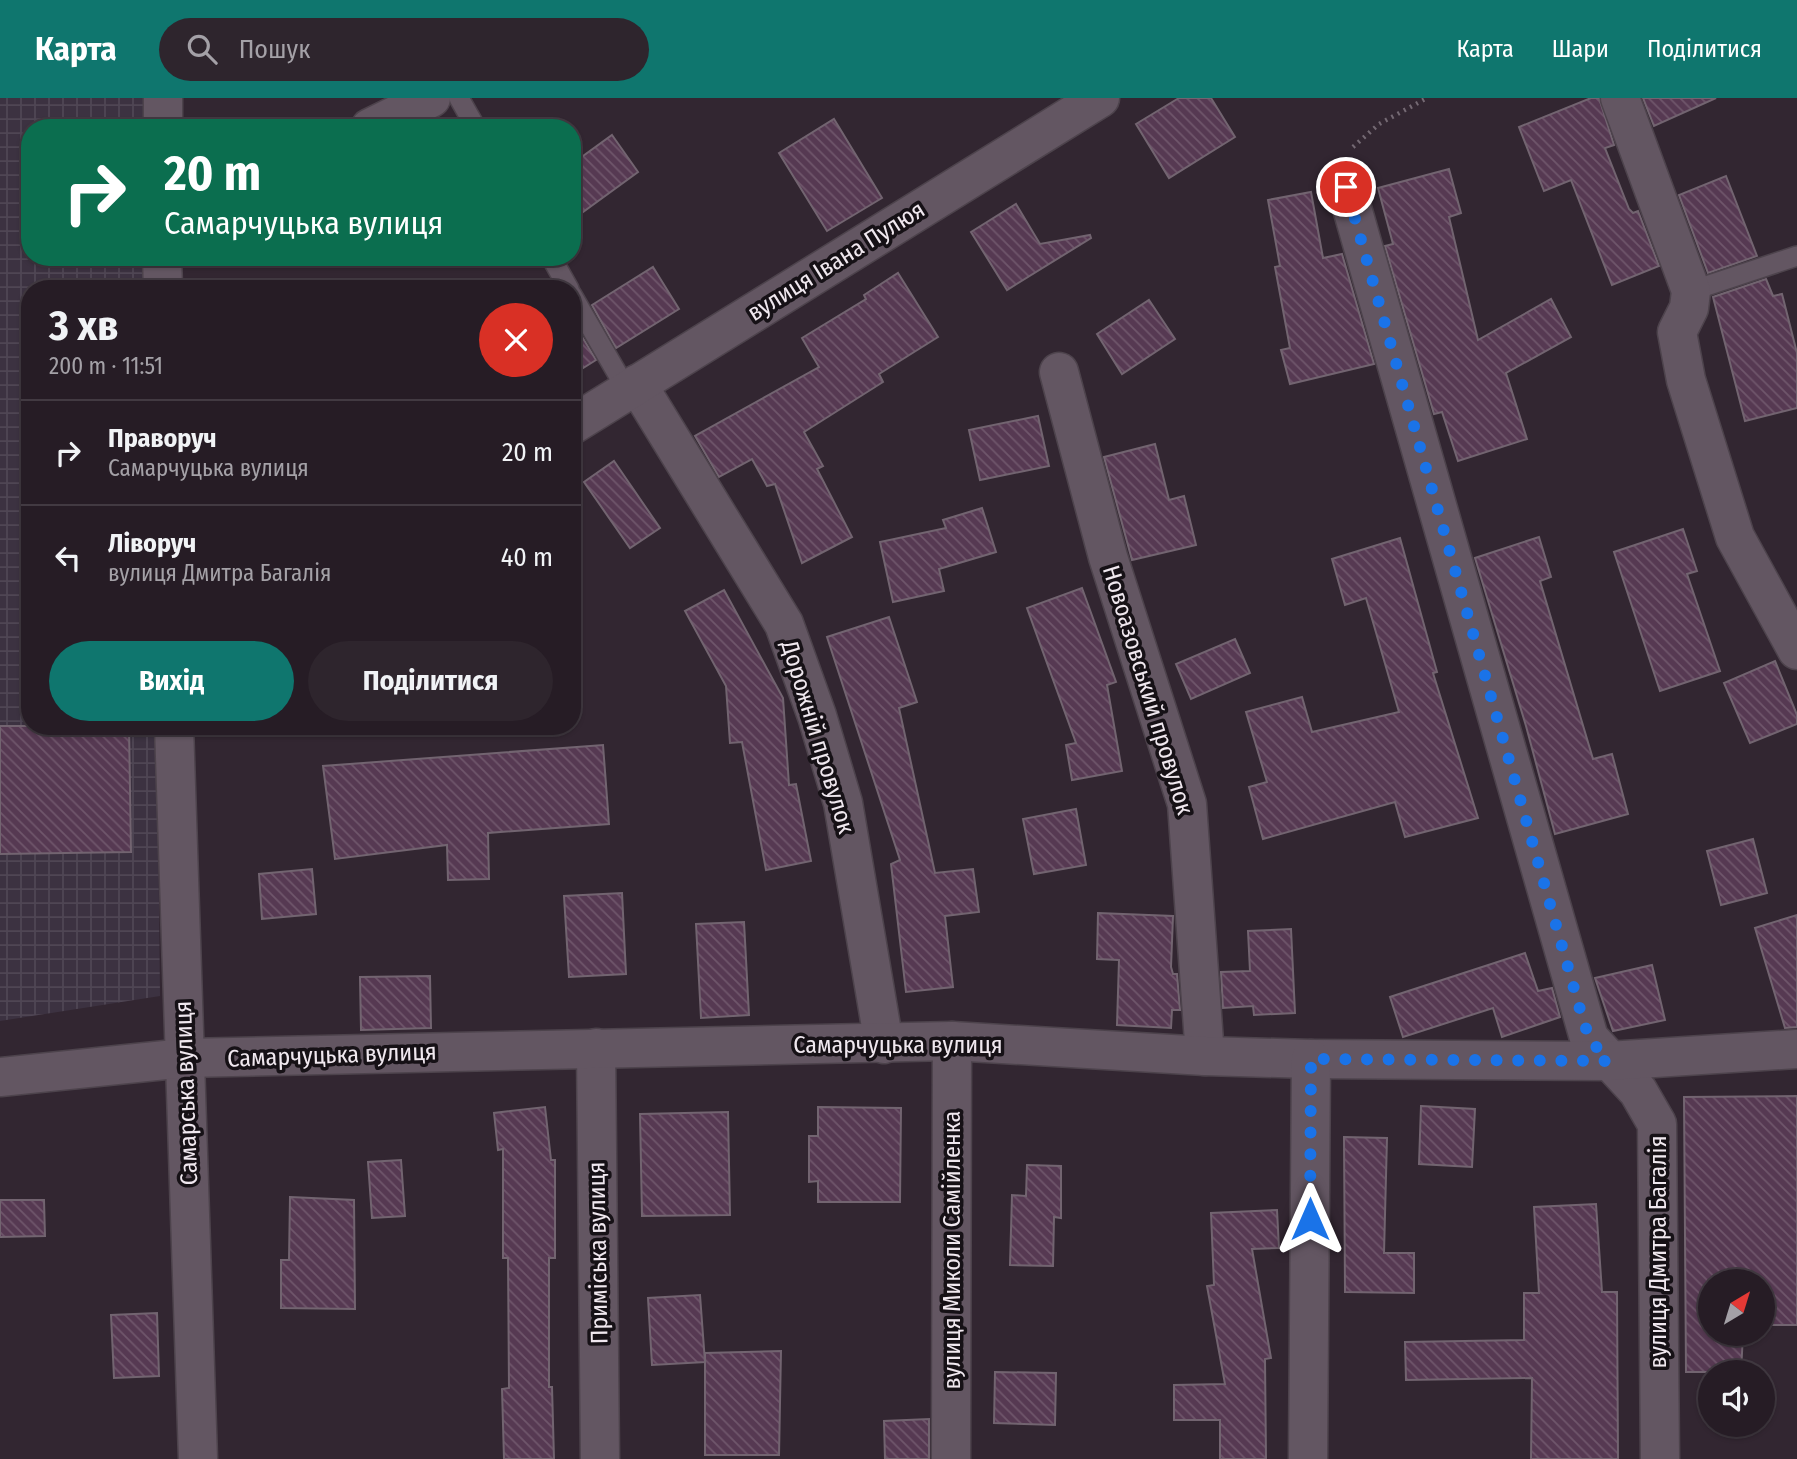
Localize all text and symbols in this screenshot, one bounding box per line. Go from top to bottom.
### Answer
search box [159,18,649,81]
text: Карта [35,29,117,69]
icon: search [183,30,221,68]
text: Пошук [239,34,310,65]
text: Карта [1456,35,1514,63]
text: Шари [1552,35,1609,63]
text: Поділитися [1647,35,1762,63]
text: 20 m [164,144,261,203]
icon: right [49,147,140,238]
pin [1316,157,1376,217]
icon: arrive [1327,168,1365,206]
street label: вулиця Івана Пулюя [742,195,930,327]
text: Самарчуцька вулиця [164,204,443,242]
text: 3 хв [49,301,119,351]
button: close [479,303,553,377]
text: 200 m · 11:51 [49,352,163,380]
text: Праворуч [108,423,217,454]
icon: right [49,434,87,472]
text: 20 m [502,437,553,468]
text: Самарчуцька вулиця [108,454,309,482]
text: Ліворуч [108,528,196,559]
icon: left [49,539,87,577]
text: 40 m [501,542,553,573]
text: вулиця Дмитра Багалія [108,559,331,587]
street label: Новоазовський провулок [1097,562,1199,819]
street label: Дорожній провулок [775,636,861,838]
button: Вихід [49,641,294,721]
button: Поділитися [308,641,553,721]
street label: Самарська вулиця [169,1000,203,1186]
street label: Самарчуцька вулиця [793,1031,1003,1059]
street label: Самарчуцька вулиця [227,1037,437,1073]
street label: вулиця Миколи Самійленка [938,1111,966,1389]
street label: вулиця Дмитра Багалія [1644,1135,1672,1369]
street label: Приміська вулиця [582,1162,614,1344]
position arrow [1273,1182,1347,1256]
north arrow [1698,1269,1774,1346]
map controls [1698,1269,1775,1437]
button: sound [1698,1360,1775,1437]

